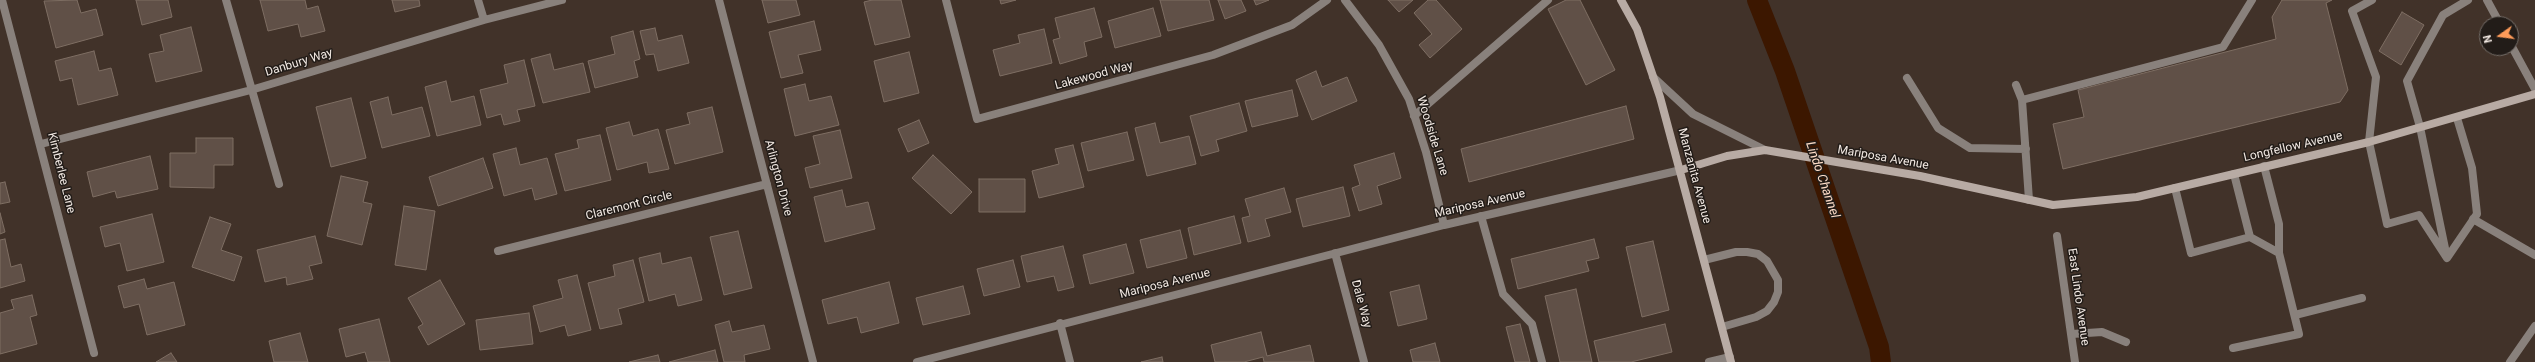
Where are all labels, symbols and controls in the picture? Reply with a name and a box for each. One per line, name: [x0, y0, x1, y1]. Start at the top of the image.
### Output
north arrow: [2479, 16, 2519, 56]
text: N: [2481, 33, 2495, 44]
street label: Danbury Way: [264, 46, 334, 80]
street label: Lakewood Way: [1053, 59, 1135, 93]
street label: Woodside Lane: [1413, 95, 1451, 177]
street label: Manzanita Avenue: [1674, 127, 1714, 225]
street label: Longfellow Avenue: [2242, 129, 2344, 165]
street label: Kimberlee Lane: [44, 131, 78, 215]
street label: Arlington Drive: [761, 138, 795, 218]
water label: Lindo Channel: [1802, 140, 1842, 220]
street label: Mariposa Avenue: [1836, 143, 1930, 173]
street label: Mariposa Avenue: [1433, 187, 1527, 221]
street label: Claremont Circle: [584, 188, 674, 224]
street label: East Lindo Avenue: [2064, 247, 2092, 347]
street label: Mariposa Avenue: [1118, 266, 1212, 302]
street label: Dale Way: [1348, 278, 1374, 330]

